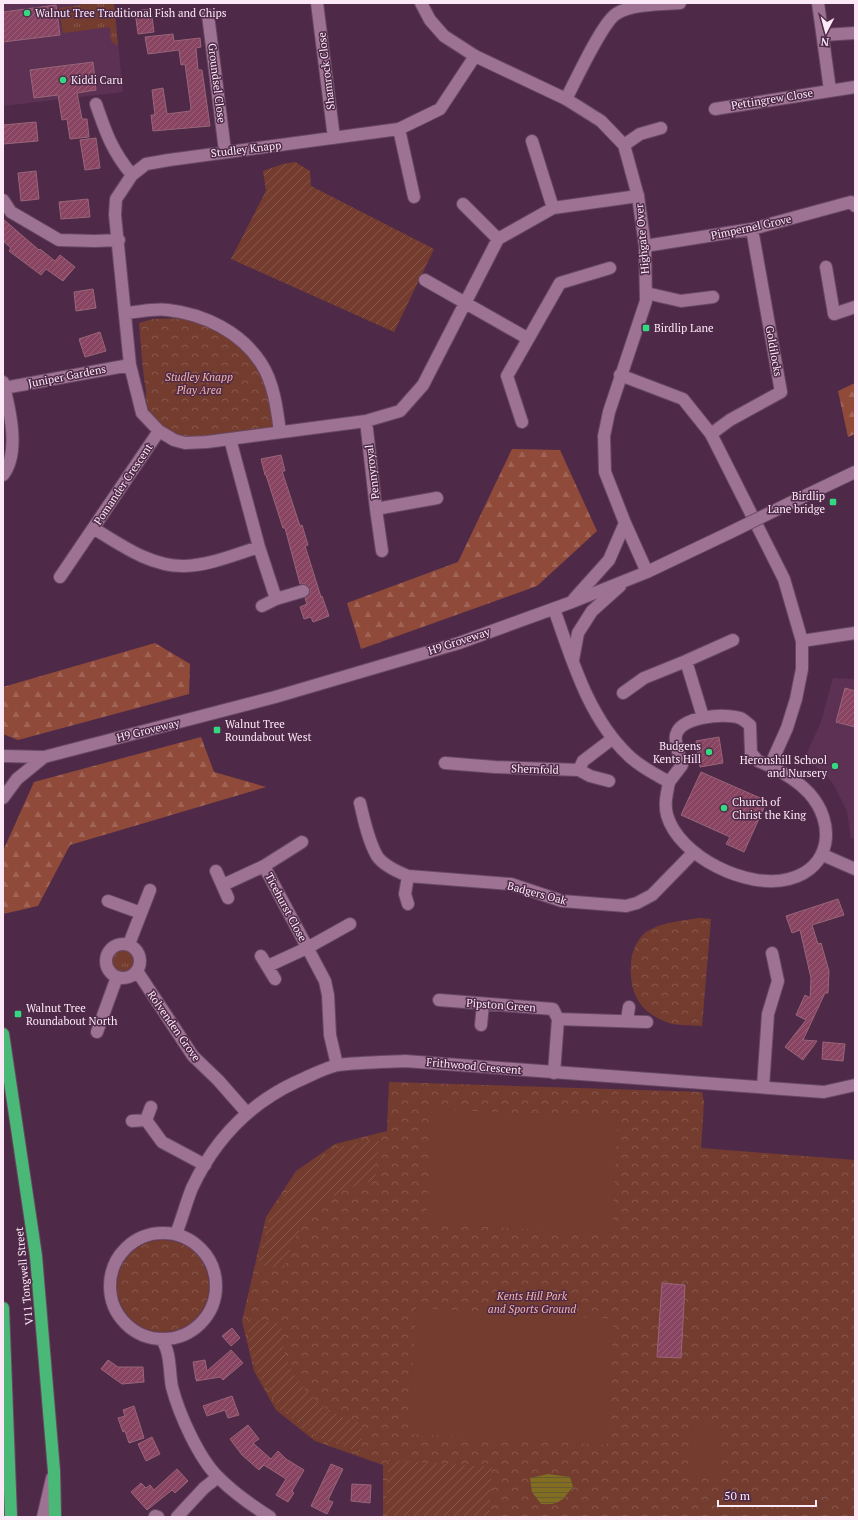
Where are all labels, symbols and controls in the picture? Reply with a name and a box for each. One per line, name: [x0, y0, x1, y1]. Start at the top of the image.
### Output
place label: Walnut Tree Traditional Fish and Chips: [35, 6, 227, 20]
marker: Walnut Tree Traditional Fish and Chips: [22, 8, 32, 18]
north arrow: [806, 12, 846, 52]
street label: Shamrock Close: [314, 31, 338, 111]
text: N: [819, 34, 830, 49]
street label: Groundsel Close: [205, 42, 229, 124]
place label: Kiddi Caru: [71, 73, 123, 87]
marker: Kiddi Caru: [58, 75, 68, 85]
street label: Pettingrew Close: [730, 86, 814, 112]
street label: Studley Knapp: [210, 138, 282, 160]
street label: Highgate Over: [632, 203, 652, 275]
street label: Pimpernel Grove: [709, 212, 793, 242]
place label: Birdlip Lane: [654, 321, 714, 335]
marker: Birdlip Lane: [641, 323, 651, 333]
street label: Goldilocks: [763, 325, 785, 378]
street label: Juniper Gardens: [27, 362, 107, 390]
park label: Studley Knapp Play Area: [165, 370, 233, 397]
street label: Pomander Crescent: [91, 441, 155, 527]
street label: Pennyroyal: [362, 444, 382, 500]
place label: Birdlip Lane bridge: [768, 489, 825, 516]
marker: Birdlip Lane bridge: [828, 497, 838, 507]
street label: H9 Groveway: [426, 624, 492, 658]
street label: H9 Groveway: [115, 715, 181, 745]
place label: Walnut Tree Roundabout West: [225, 717, 311, 744]
marker: Walnut Tree Roundabout West: [212, 725, 222, 735]
place label: Budgens Kents Hill: [653, 739, 701, 766]
marker: Budgens Kents Hill: [704, 747, 714, 757]
place label: Heronshill School and Nursery: [740, 753, 827, 780]
street label: Shernfold: [511, 761, 559, 777]
marker: Heronshill School and Nursery: [830, 761, 840, 771]
place label: Church of Christ the King: [732, 795, 806, 822]
marker: Church of Christ the King: [719, 803, 729, 813]
street label: Ticehurst Close: [262, 870, 310, 944]
street label: Badgers Oak: [506, 878, 568, 908]
street label: Rolvenden Grove: [144, 988, 204, 1064]
street label: Pipston Green: [466, 996, 537, 1014]
place label: Walnut Tree Roundabout North: [26, 1001, 118, 1028]
marker: Walnut Tree Roundabout North: [13, 1009, 23, 1019]
street label: Frithwood Crescent: [426, 1055, 522, 1077]
street label: V11 Tongwell Street: [12, 1226, 36, 1326]
park label: Kents Hill Park and Sports Ground: [488, 1289, 576, 1316]
scale bar: [718, 1482, 816, 1508]
text: 50 m: [724, 1488, 751, 1503]

